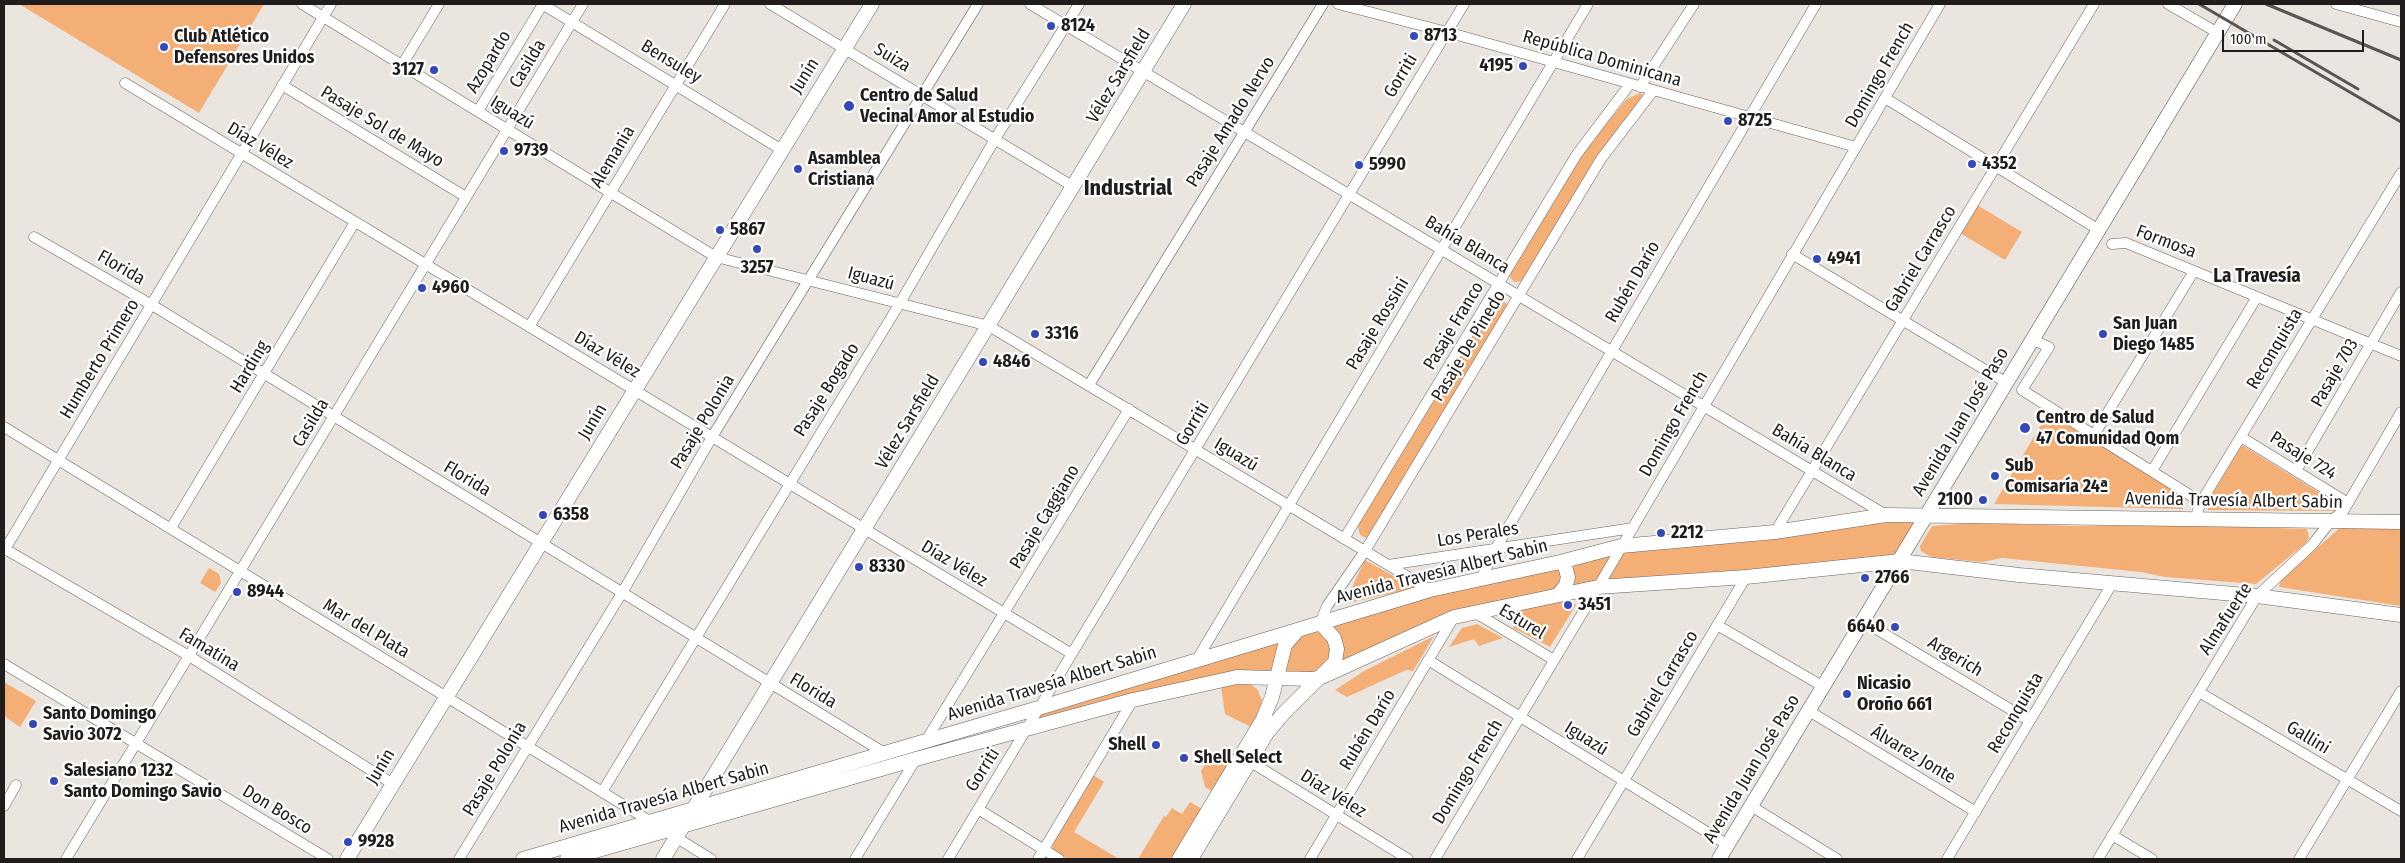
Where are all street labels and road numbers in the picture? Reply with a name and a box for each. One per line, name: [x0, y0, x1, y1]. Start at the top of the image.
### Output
street label: Domingo French: [1841, 18, 1919, 132]
street label: Vélez Sarsfield: [1082, 25, 1156, 127]
street label: República Dominicana: [1520, 26, 1684, 92]
street label: Azopardo: [462, 27, 516, 97]
street label: Casilda: [505, 36, 551, 92]
street label: Bensuley: [637, 36, 705, 88]
street label: Suiza: [870, 39, 914, 77]
street label: Gorriti: [1380, 50, 1422, 102]
street label: Pasaje Amado Nervo: [1182, 53, 1280, 191]
street label: Junín: [786, 54, 824, 98]
street label: Pasaje Sol de Mayo: [316, 82, 448, 172]
street label: Iguazú: [486, 91, 538, 135]
street label: Díaz Vélez: [223, 118, 297, 174]
street label: Alemania: [586, 122, 640, 192]
street label: Gabriel Carrasco: [1881, 202, 1961, 316]
street label: Bahía Blanca: [1421, 211, 1513, 279]
street label: Formosa: [2133, 221, 2199, 263]
street label: Rubén Darío: [1601, 237, 1665, 327]
street label: Florida: [93, 246, 149, 290]
street label: Iguazú: [845, 262, 897, 296]
street label: Pasaje Rossini: [1342, 274, 1414, 374]
street label: Pasaje Franco: [1419, 278, 1489, 374]
street label: Pasaje De Pinedo: [1427, 286, 1511, 406]
street label: Humberto Primero: [56, 295, 144, 423]
street label: Reconquista: [2242, 305, 2308, 393]
street label: Díaz Vélez: [570, 327, 644, 383]
street label: Pasaje 703: [2307, 335, 2363, 411]
street label: Harding: [226, 337, 274, 397]
street label: Pasaje Bogado: [790, 339, 864, 441]
street label: Avenida Juan José Paso: [1908, 344, 2014, 500]
street label: Domingo French: [1635, 367, 1713, 481]
street label: Pasaje Polonia: [666, 371, 740, 473]
street label: Vélez Sarsfield: [871, 371, 945, 473]
street label: Casilda: [288, 395, 334, 451]
street label: Gorriti: [1172, 398, 1214, 450]
street label: Junín: [574, 400, 612, 444]
street label: Bahía Blanca: [1768, 419, 1860, 487]
street label: Pasaje 724: [2266, 427, 2340, 485]
street label: Iguazú: [1210, 433, 1262, 477]
street label: Florida: [440, 457, 494, 501]
street label: Pasaje Caggiano: [1005, 461, 1085, 573]
street label: Avenida Travesía Albert Sabin: [2125, 488, 2343, 514]
street label: Los Perales: [1436, 518, 1520, 552]
street label: Avenida Travesía Albert Sabin: [1334, 535, 1550, 609]
street label: Díaz Vélez: [917, 536, 991, 592]
street label: Almafuerte: [2195, 579, 2257, 659]
street label: Mar del Plata: [319, 595, 413, 663]
street label: Esturel: [1495, 600, 1549, 644]
street label: Famatina: [175, 623, 243, 677]
street label: Gabriel Carrasco: [1623, 627, 1703, 741]
street label: Argerich: [1923, 632, 1987, 682]
street label: Avenida Travesía Albert Sabin: [945, 642, 1159, 726]
street label: Florida: [786, 669, 840, 713]
street label: Reconquista: [1983, 669, 2049, 757]
street label: Rubén Darío: [1335, 686, 1401, 774]
street label: Avenida Juan José Paso: [1699, 691, 1805, 847]
street label: Domingo French: [1428, 716, 1508, 828]
street label: Iguazú: [1560, 717, 1612, 761]
street label: Gallini: [2282, 717, 2334, 759]
street label: Pasaje Polonia: [458, 718, 532, 820]
street label: Álvarez Jonte: [1867, 721, 1959, 789]
street label: Gorriti: [961, 744, 1005, 796]
street label: Junín: [362, 745, 400, 789]
street label: Avenida Travesía Albert Sabin: [556, 758, 772, 838]
street label: Díaz Vélez: [1296, 765, 1370, 823]
street label: Don Bosco: [238, 781, 316, 839]

